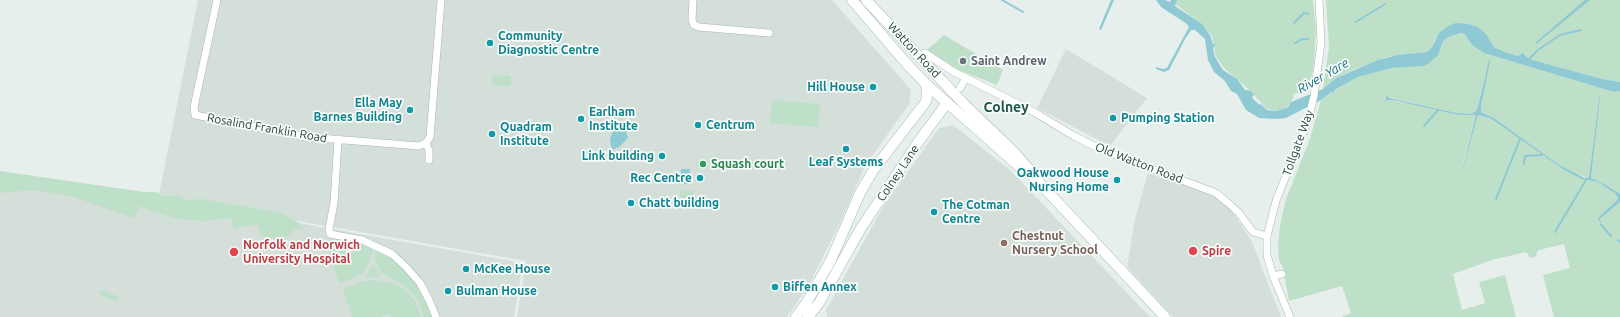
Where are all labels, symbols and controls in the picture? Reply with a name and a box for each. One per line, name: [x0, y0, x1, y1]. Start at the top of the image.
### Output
street label: Watton Road: [885, 19, 943, 81]
place label: Community Diagnostic Centre: [498, 29, 599, 57]
marker: Community Diagnostic Centre: [485, 38, 495, 48]
place label: Saint Andrew: [971, 54, 1047, 68]
water label: River Yare: [1294, 55, 1352, 97]
marker: Saint Andrew: [958, 56, 968, 66]
place label: Hill House: [807, 80, 865, 94]
marker: Hill House: [868, 82, 878, 92]
place label: Ella May Barnes Building: [314, 96, 402, 124]
district label: Colney: [983, 99, 1029, 115]
marker: Ella May Barnes Building: [405, 105, 415, 115]
place label: Earlham Institute: [589, 105, 638, 133]
street label: Tollgate Way: [1279, 108, 1317, 178]
street label: Rosalind Franklin Road: [206, 110, 328, 146]
place label: Pumping Station: [1121, 111, 1214, 125]
marker: Pumping Station: [1108, 113, 1118, 123]
marker: Earlham Institute: [576, 114, 586, 124]
place label: Centrum: [706, 118, 755, 132]
place label: Quadram Institute: [500, 120, 552, 148]
marker: Centrum: [693, 120, 703, 130]
marker: Quadram Institute: [487, 129, 497, 139]
street label: Old Watton Road: [1093, 140, 1185, 186]
street label: Colney Lane: [874, 142, 922, 204]
marker: Leaf Systems: [841, 144, 851, 154]
place label: Link building: [582, 149, 654, 163]
marker: Link building: [657, 151, 667, 161]
place label: Leaf Systems: [809, 155, 883, 169]
place label: Squash court: [711, 157, 784, 171]
marker: Squash court: [698, 159, 708, 169]
place label: Oakwood House Nursing Home: [1017, 166, 1109, 194]
place label: Rec Centre: [630, 171, 692, 185]
marker: Rec Centre: [695, 173, 705, 183]
marker: Oakwood House Nursing Home: [1112, 175, 1122, 185]
place label: Chatt building: [639, 196, 719, 210]
marker: Chatt building: [626, 198, 636, 208]
place label: The Cotman Centre: [942, 198, 1010, 226]
marker: The Cotman Centre: [929, 207, 939, 217]
place label: Chestnut Nursery School: [1012, 229, 1098, 257]
place label: Norfolk and Norwich University Hospital: [243, 238, 360, 266]
marker: Chestnut Nursery School: [999, 238, 1009, 248]
place label: Spire: [1202, 244, 1231, 258]
marker: Spire: [1187, 245, 1199, 257]
marker: Norfolk and Norwich University Hospital: [228, 246, 240, 258]
place label: McKee House: [474, 262, 550, 276]
marker: McKee House: [461, 264, 471, 274]
place label: Biffen Annex: [783, 280, 857, 294]
marker: Biffen Annex: [770, 282, 780, 292]
place label: Bulman House: [456, 284, 537, 298]
marker: Bulman House: [443, 286, 453, 296]

